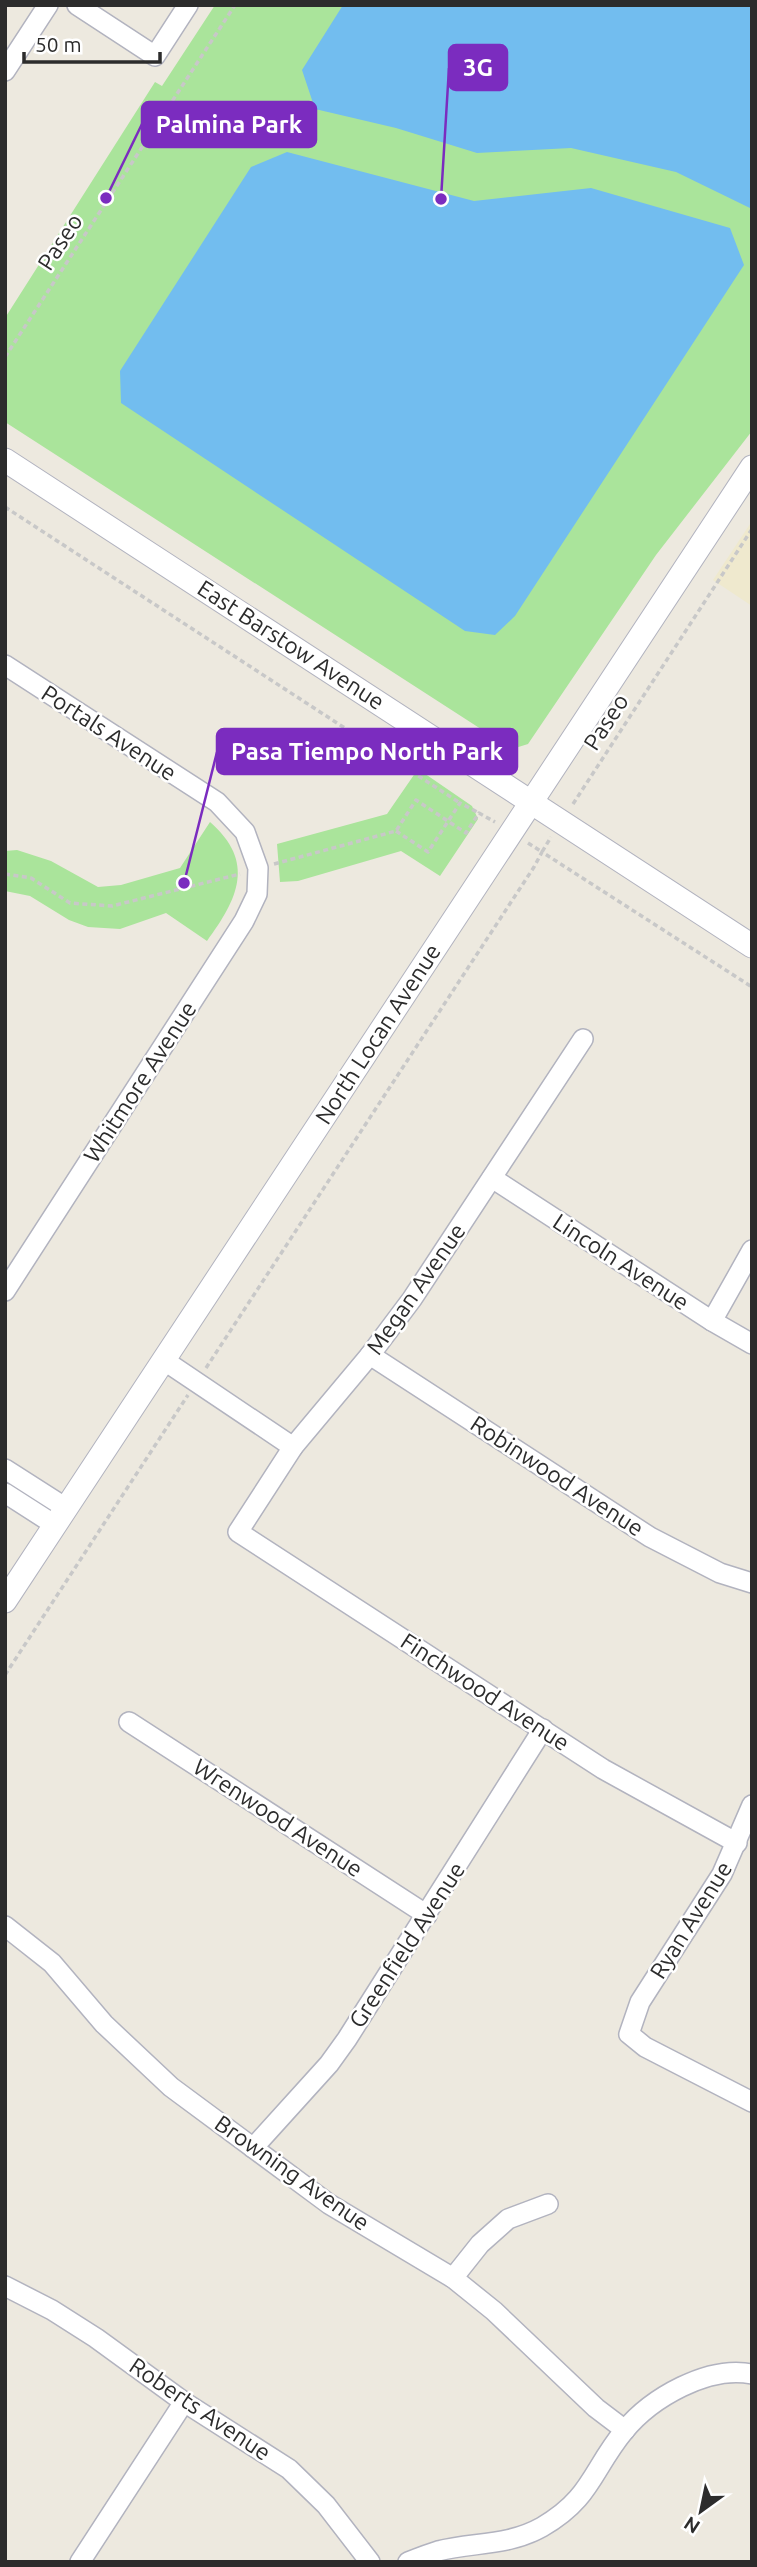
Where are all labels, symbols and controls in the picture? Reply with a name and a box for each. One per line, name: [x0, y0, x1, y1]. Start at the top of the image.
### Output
scale bar: [24, 21, 161, 65]
text: 50 m: [35, 32, 82, 56]
callout: 3G: [449, 45, 507, 90]
text: 3G: [463, 54, 493, 81]
callout: Palmina Park: [142, 102, 316, 147]
text: Palmina Park: [156, 111, 303, 138]
street label: Paseo: [32, 209, 87, 274]
street label: East Barstow Avenue: [193, 575, 389, 714]
street label: Portals Avenue: [37, 680, 181, 785]
street label: Paseo: [578, 689, 633, 754]
callout: Pasa Tiempo North Park: [217, 729, 517, 774]
text: Pasa Tiempo North Park: [231, 738, 504, 765]
street label: North Locan Avenue: [310, 939, 445, 1128]
street label: Whitmore Avenue: [78, 997, 201, 1167]
street label: Lincoln Avenue: [549, 1208, 694, 1315]
street label: Megan Avenue: [361, 1219, 470, 1359]
street label: Robinwood Avenue: [466, 1410, 648, 1541]
street label: Finchwood Avenue: [396, 1628, 574, 1755]
street label: Wrenwood Avenue: [189, 1754, 367, 1882]
street label: Ryan Avenue: [645, 1857, 736, 1983]
street label: Greenfield Avenue: [344, 1858, 469, 2032]
street label: Browning Avenue: [210, 2110, 374, 2235]
street label: Roberts Avenue: [125, 2352, 275, 2465]
north arrow: [666, 2476, 736, 2546]
text: N: [680, 2512, 704, 2538]

